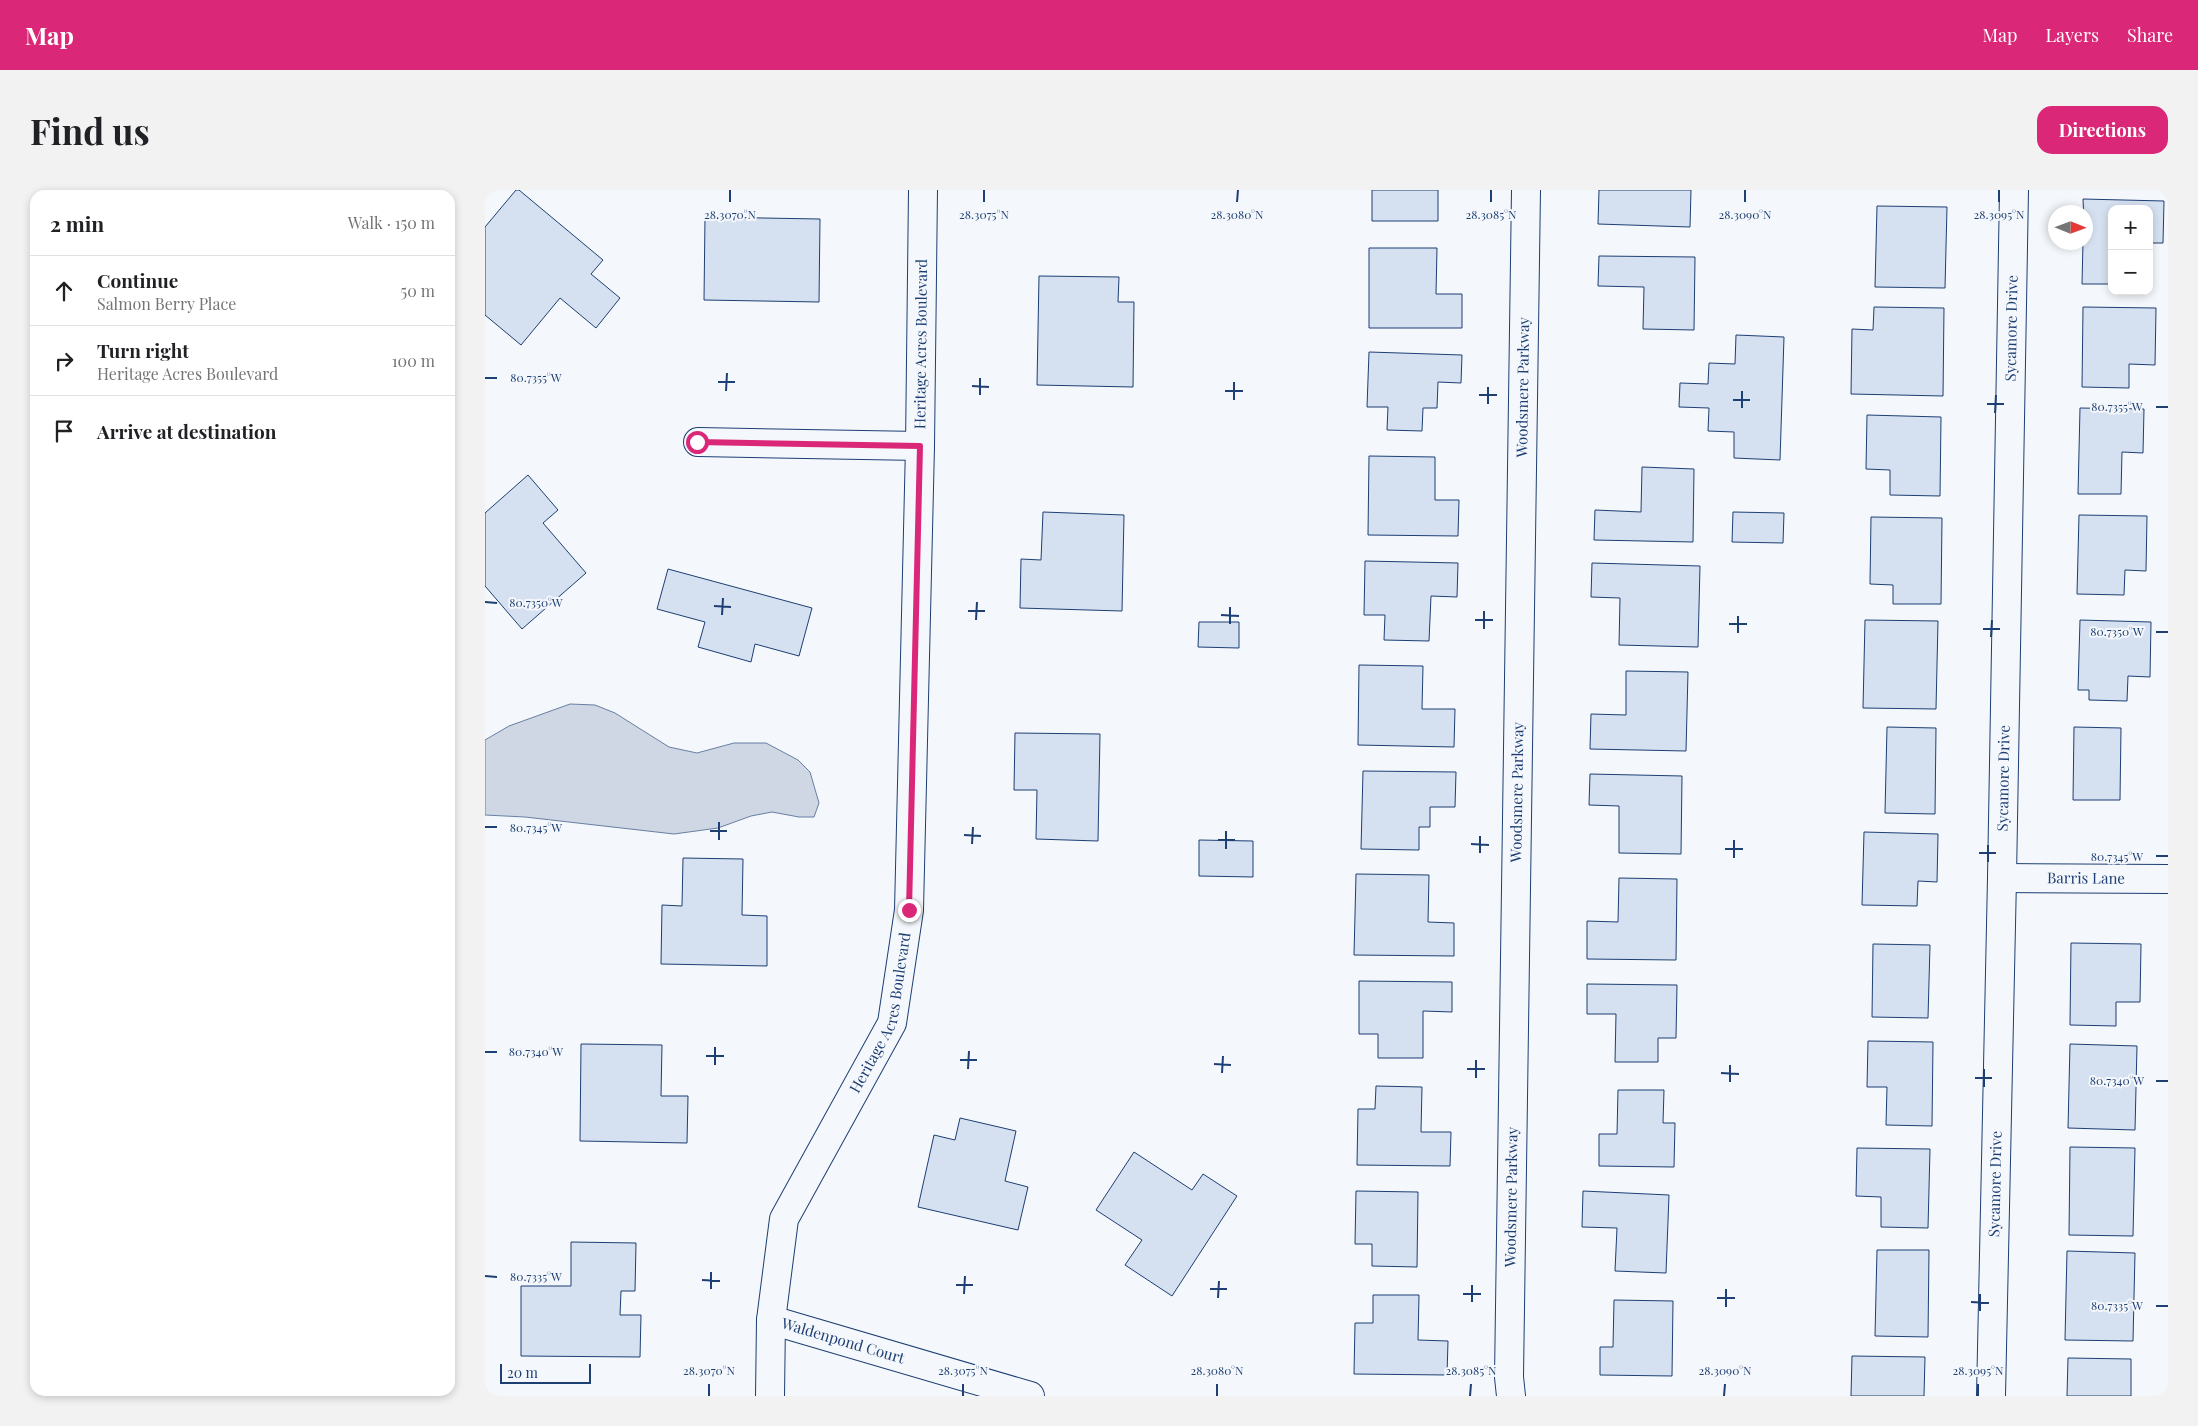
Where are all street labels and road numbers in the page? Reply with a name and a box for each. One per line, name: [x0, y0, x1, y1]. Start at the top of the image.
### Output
street label: Heritage Acres Boulevard: [909, 259, 931, 429]
street label: Sycamore Drive: [2000, 275, 2022, 382]
street label: Woodsmere Parkway: [1511, 316, 1533, 458]
street label: Woodsmere Parkway: [1505, 721, 1527, 863]
street label: Sycamore Drive: [1992, 725, 2014, 831]
street label: Barris Lane: [2047, 867, 2125, 888]
street label: Heritage Acres Boulevard: [844, 931, 915, 1096]
street label: Woodsmere Parkway: [1500, 1126, 1522, 1268]
street label: Sycamore Drive: [1983, 1131, 2006, 1237]
street label: Waldenpond Court: [778, 1312, 908, 1368]

